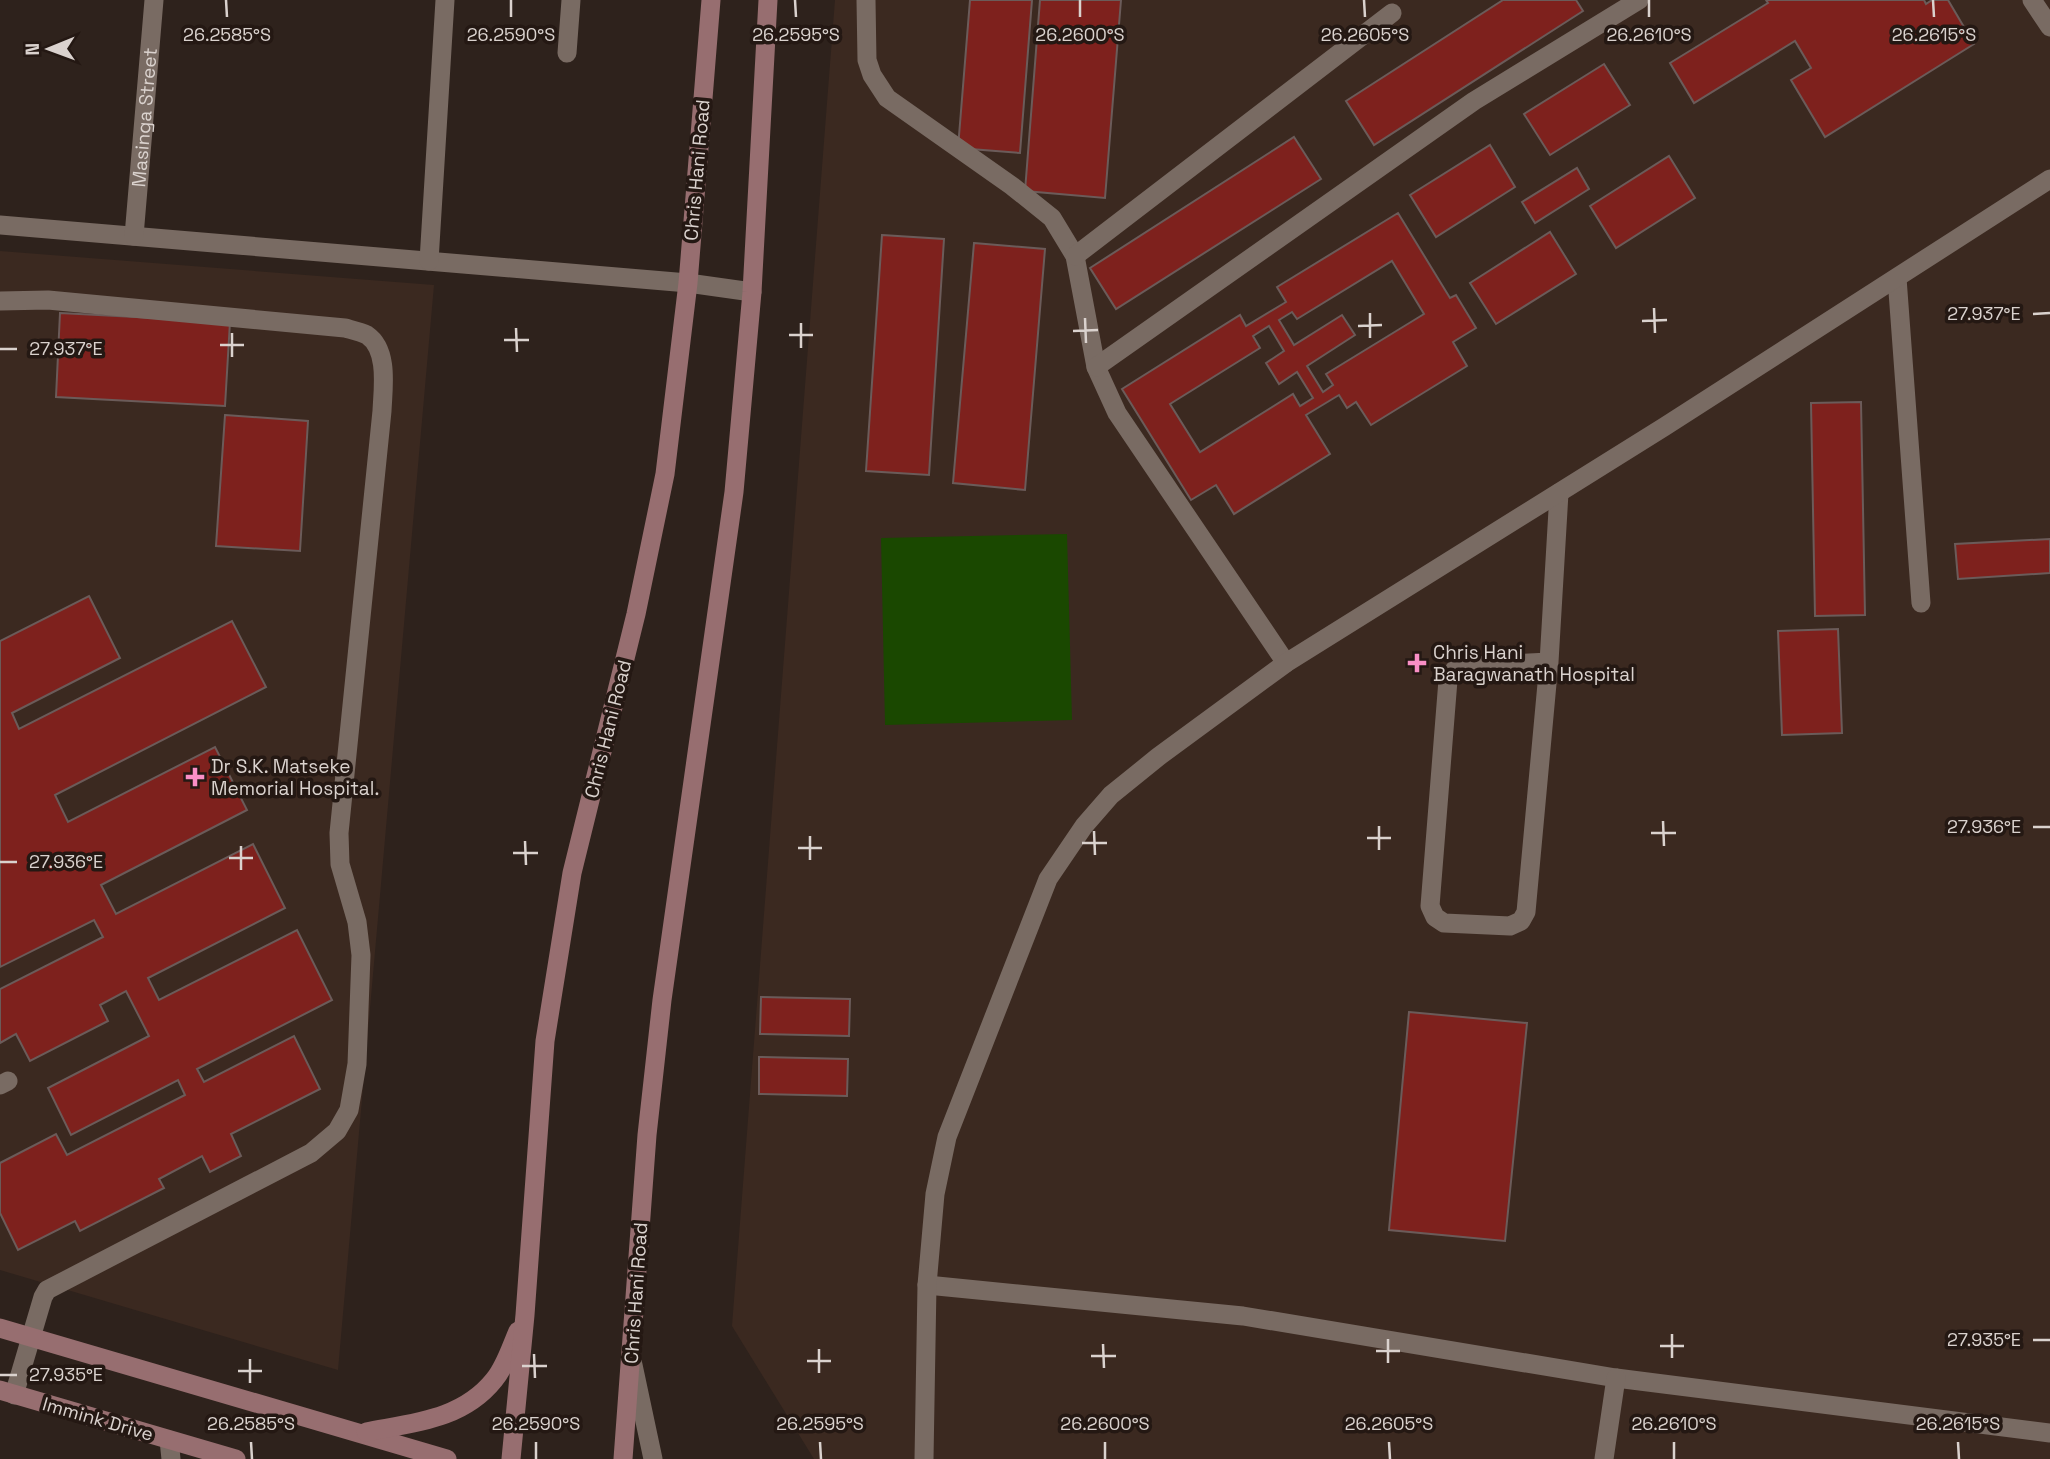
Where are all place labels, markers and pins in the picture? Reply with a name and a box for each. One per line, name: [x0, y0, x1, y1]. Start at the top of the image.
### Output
place label: Chris Hani Baragwanath Hospital: [1433, 640, 1635, 687]
marker: Chris Hani Baragwanath Hospital: [1407, 653, 1427, 673]
place label: Dr S.K. Matseke Memorial Hospital.: [211, 754, 379, 801]
marker: Dr S.K. Matseke Memorial Hospital.: [185, 767, 205, 787]

